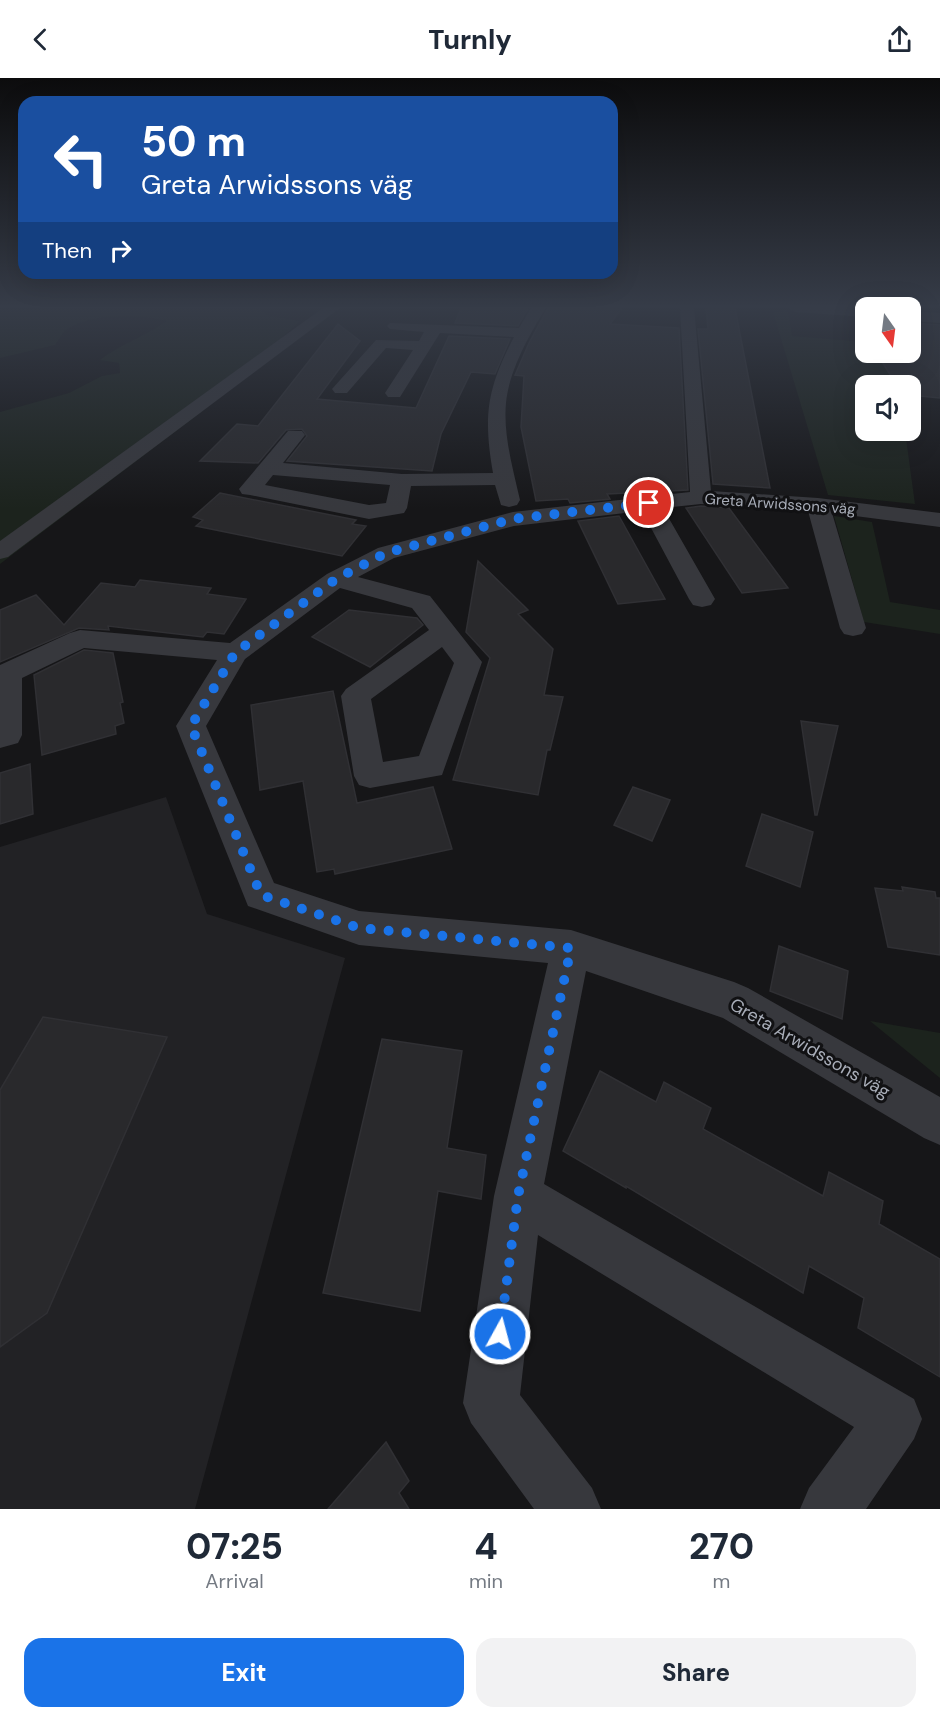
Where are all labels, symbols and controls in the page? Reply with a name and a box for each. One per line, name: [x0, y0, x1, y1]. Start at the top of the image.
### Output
text: Turnly: [428, 22, 512, 57]
icon: back: [24, 23, 57, 56]
icon: share: [883, 23, 916, 56]
text: 50 m: [141, 114, 246, 169]
icon: left: [42, 120, 120, 198]
text: Greta Arwidssons väg: [141, 167, 413, 202]
icon: right: [104, 234, 137, 267]
text: Then: [42, 236, 92, 265]
north arrow: [855, 297, 921, 363]
map controls: [855, 297, 921, 441]
button: sound: [855, 375, 921, 441]
pin: [623, 477, 674, 528]
icon: arrive: [632, 486, 665, 519]
street label: Greta Arwidssons väg: [704, 489, 856, 519]
street label: Greta Arwidssons väg: [726, 992, 894, 1104]
position arrow: [468, 1302, 532, 1366]
text: 07:25: [186, 1523, 283, 1570]
text: 4: [474, 1523, 498, 1570]
text: 270: [689, 1523, 754, 1570]
text: Arrival: [205, 1568, 264, 1594]
text: min: [469, 1568, 503, 1594]
text: m: [713, 1568, 730, 1594]
button: Exit: [24, 1638, 464, 1707]
button: Share: [476, 1638, 916, 1707]

